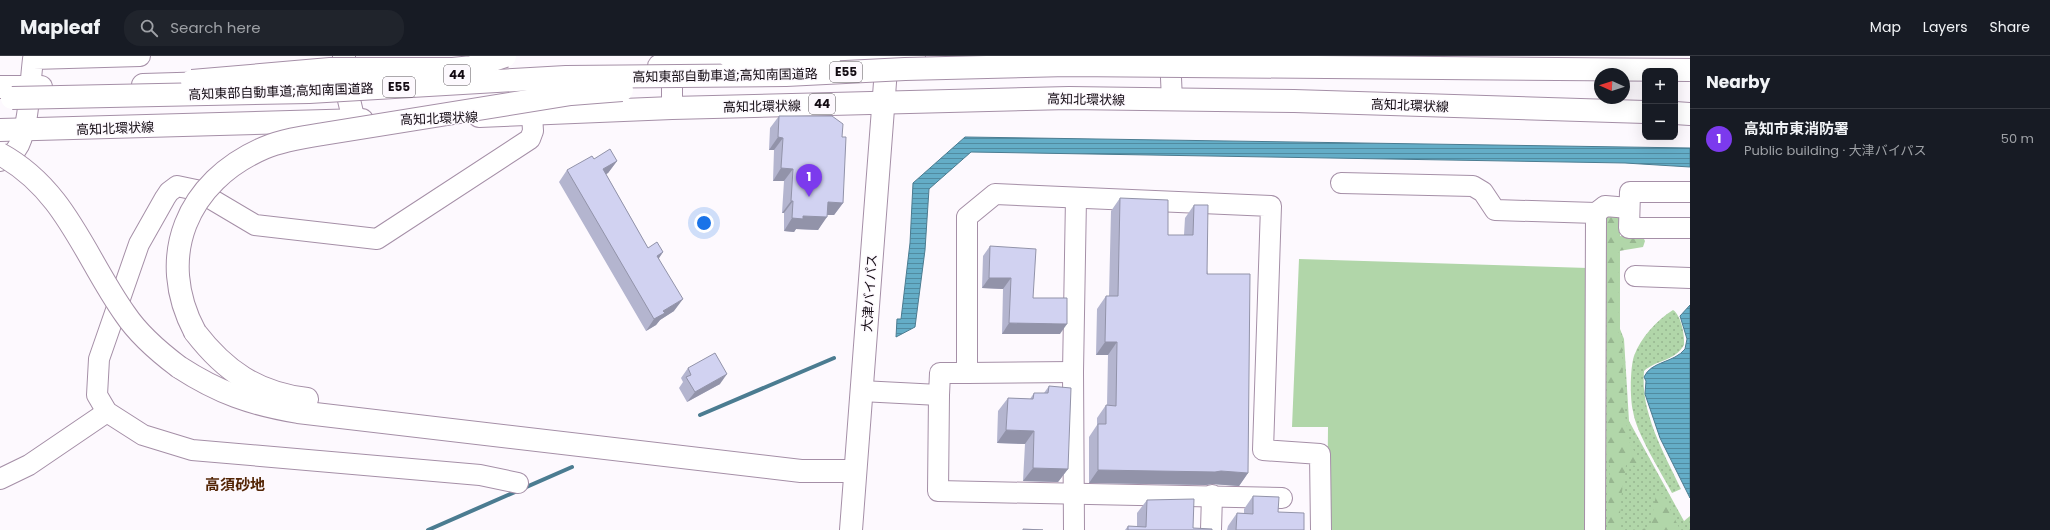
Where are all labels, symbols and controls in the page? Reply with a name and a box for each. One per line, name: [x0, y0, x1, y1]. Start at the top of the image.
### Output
search box: [124, 10, 404, 46]
text: Mapleaf: [20, 14, 100, 41]
icon: search: [138, 17, 160, 39]
text: Search here: [170, 17, 261, 38]
text: Map: [1870, 17, 1901, 37]
text: Layers: [1923, 17, 1967, 37]
text: Share: [1989, 17, 2030, 37]
road number: E55: [830, 62, 862, 82]
street label: 高知東部自動車道;高知南国道路: [632, 64, 818, 87]
road number: 44: [444, 65, 470, 85]
north arrow: [1594, 68, 1630, 104]
map controls: [1642, 68, 1678, 140]
button: +: [1642, 68, 1678, 104]
text: Nearby: [1706, 70, 1770, 94]
road number: E55: [383, 77, 415, 97]
street label: 高知東部自動車道;高知南国道路: [188, 79, 374, 104]
street label: 高知北環状線: [1047, 89, 1125, 110]
road number: 44: [809, 94, 835, 114]
street label: 高知北環状線: [1371, 95, 1449, 116]
street label: 高知北環状線: [723, 96, 801, 117]
button: −: [1642, 104, 1678, 140]
street label: 高知北環状線: [400, 108, 478, 129]
street label: 高知北環状線: [76, 118, 154, 139]
text: 高知市東消防署: [1744, 118, 1849, 139]
text: 1: [1717, 129, 1721, 148]
text: 50 m: [2001, 129, 2034, 148]
text: Public building · 大津バイパス: [1744, 141, 1926, 160]
pin: 1: [796, 164, 822, 197]
your location: [694, 213, 714, 233]
street label: 大津バイパス: [857, 254, 882, 332]
district label: 高須砂地: [205, 474, 265, 495]

